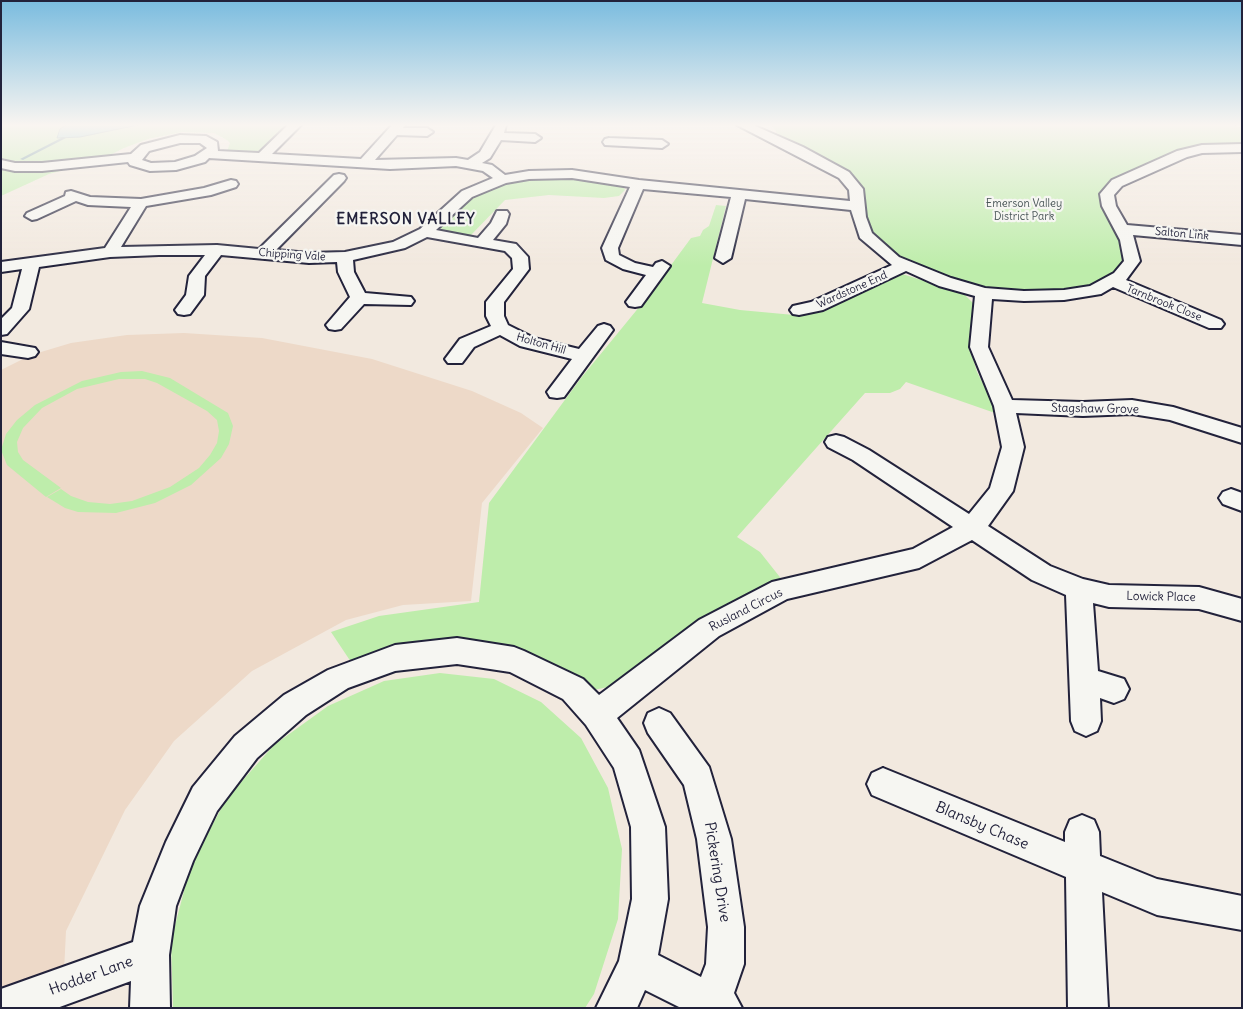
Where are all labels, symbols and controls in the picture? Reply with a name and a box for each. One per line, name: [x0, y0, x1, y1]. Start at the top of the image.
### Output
park label: Emerson Valley District Park: [986, 197, 1062, 223]
district label: EMERSON VALLEY: [335, 211, 477, 229]
street label: Salton Link: [1154, 225, 1210, 243]
street label: Chipping Vale: [258, 246, 326, 264]
street label: Wardstone End: [815, 269, 889, 311]
street label: Tarnbrook Close: [1124, 282, 1204, 324]
street label: Holton Hill: [515, 331, 567, 357]
street label: Stagshaw Grove: [1051, 401, 1139, 417]
street label: Rusland Circus: [707, 585, 785, 635]
street label: Lowick Place: [1126, 589, 1196, 605]
street label: Blansby Chase: [933, 798, 1031, 854]
street label: Pickering Drive: [700, 821, 734, 923]
street label: Hodder Lane: [47, 953, 135, 999]

